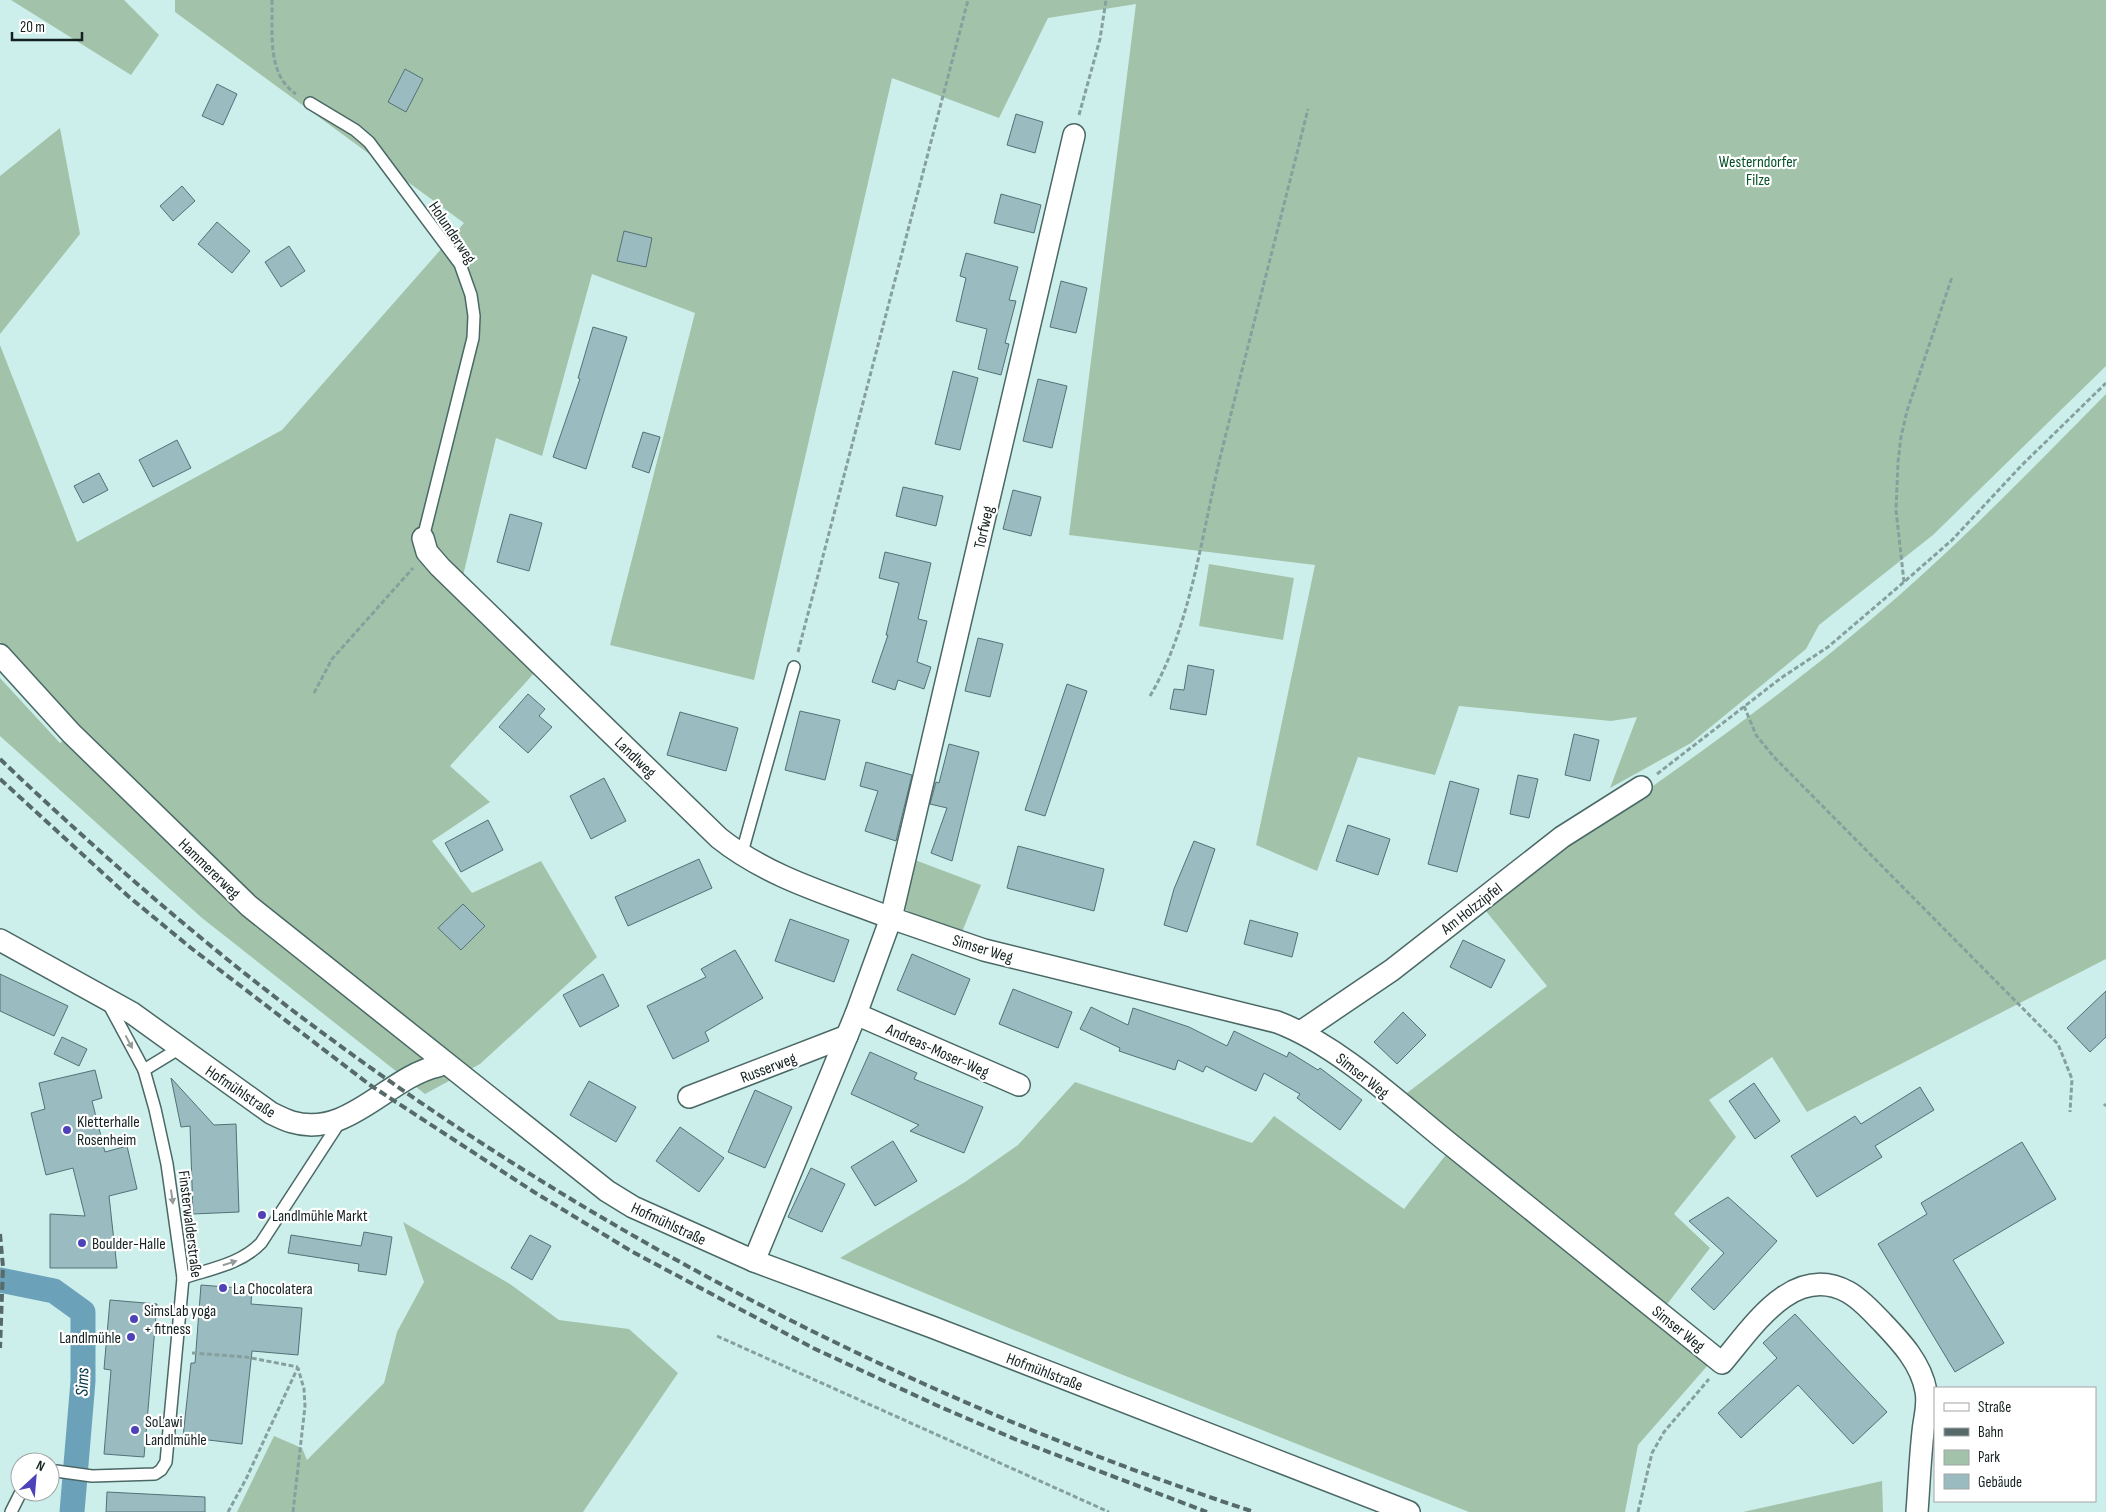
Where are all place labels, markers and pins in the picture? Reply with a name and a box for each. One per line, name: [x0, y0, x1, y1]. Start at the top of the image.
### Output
place label: Kletterhalle Rosenheim: [77, 1113, 140, 1150]
marker: Kletterhalle Rosenheim: [61, 1124, 73, 1136]
place label: Landlmühle Markt: [272, 1207, 368, 1226]
marker: Landlmühle Markt: [256, 1209, 268, 1221]
place label: Boulder-Halle: [92, 1235, 166, 1254]
marker: Boulder-Halle: [76, 1237, 88, 1249]
place label: La Chocolatera: [233, 1280, 313, 1299]
marker: La Chocolatera: [217, 1282, 229, 1294]
place label: SimsLab yoga + fitness: [144, 1302, 216, 1339]
marker: SimsLab yoga + fitness: [128, 1313, 140, 1325]
place label: Landlmühle: [59, 1329, 121, 1348]
marker: Landlmühle: [125, 1331, 137, 1343]
place label: SoLawi Landlmühle: [145, 1413, 207, 1450]
marker: SoLawi Landlmühle: [129, 1424, 141, 1436]

